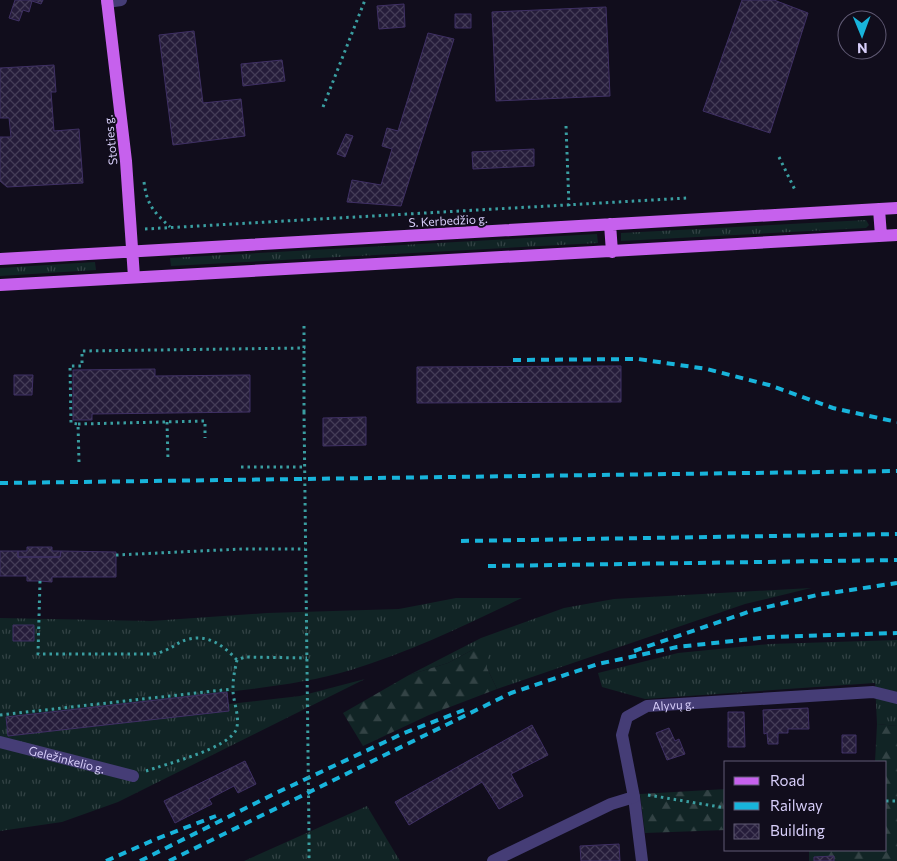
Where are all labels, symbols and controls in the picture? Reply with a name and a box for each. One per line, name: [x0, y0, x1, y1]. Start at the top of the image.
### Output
north arrow: [837, 10, 887, 60]
text: N: [857, 40, 868, 57]
street label: Stoties g.: [100, 114, 120, 166]
street label: S. Kerbedžio g.: [408, 211, 488, 229]
street label: Alyvų g.: [652, 696, 695, 713]
street label: Geležinkelio g.: [27, 743, 107, 776]
legend: [724, 761, 887, 851]
text: Road: [770, 771, 805, 789]
text: Railway: [770, 796, 823, 814]
text: Building: [770, 821, 825, 839]

